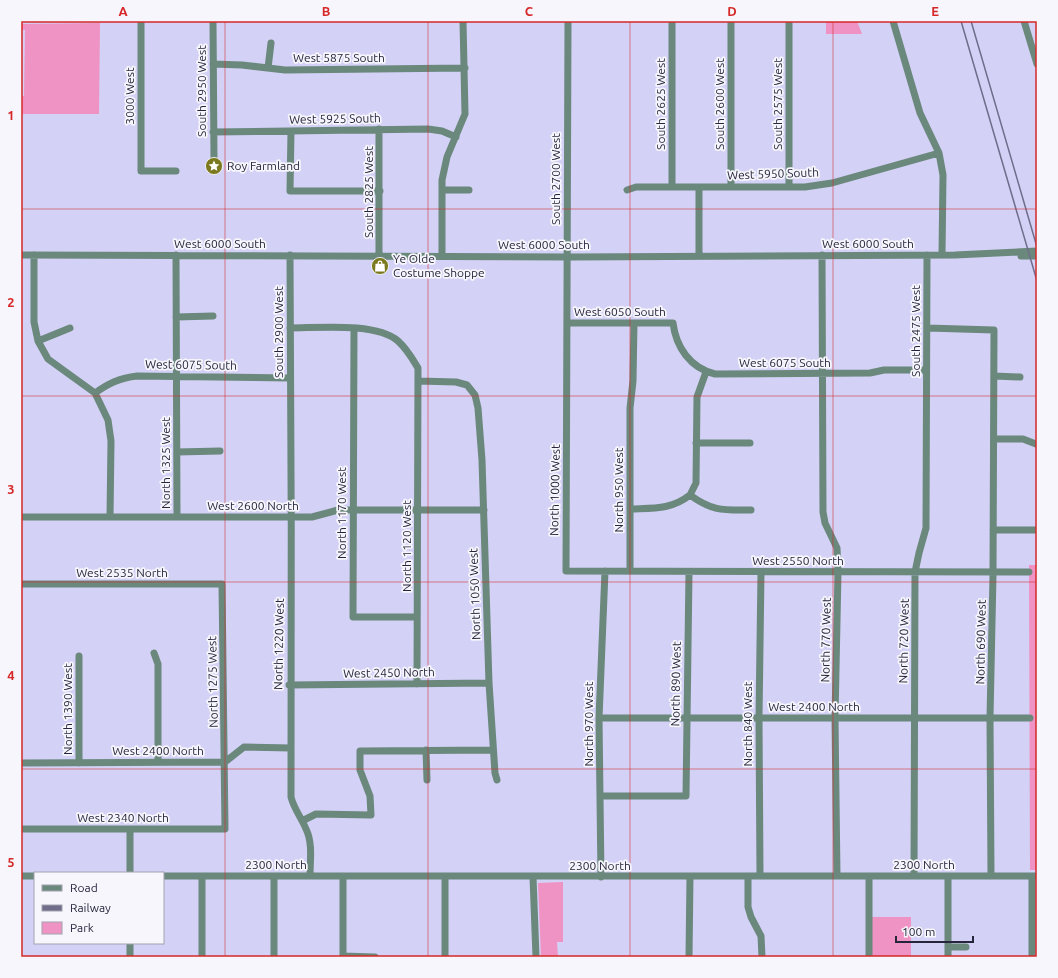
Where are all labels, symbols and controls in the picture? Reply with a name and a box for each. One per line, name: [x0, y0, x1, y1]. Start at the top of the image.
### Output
text: A: [118, 4, 128, 18]
text: B: [322, 4, 331, 18]
text: C: [525, 4, 534, 18]
text: D: [727, 4, 737, 18]
text: E: [931, 4, 939, 18]
street label: South 2950 West: [195, 45, 208, 137]
street label: West 5875 South: [293, 51, 385, 64]
street label: South 2625 West: [654, 58, 667, 150]
street label: South 2600 West: [713, 58, 726, 150]
street label: South 2575 West: [771, 58, 784, 150]
street label: 3000 West: [123, 67, 136, 125]
text: 1: [7, 108, 15, 122]
street label: West 5925 South: [289, 111, 381, 126]
street label: South 2700 West: [549, 133, 562, 225]
street label: South 2825 West: [362, 146, 375, 238]
place icon: Roy Farmland: [204, 156, 224, 176]
place label: Roy Farmland: [227, 159, 300, 172]
street label: West 5950 South: [727, 165, 819, 182]
street label: West 6000 South: [174, 237, 266, 250]
street label: West 6000 South: [822, 237, 914, 250]
street label: West 6000 South: [498, 238, 590, 251]
place label: Ye Olde Costume Shoppe: [393, 252, 485, 279]
shop icon: Ye Olde Costume Shoppe: [370, 256, 390, 276]
street label: South 2475 West: [909, 285, 922, 377]
street label: South 2900 West: [272, 286, 285, 378]
text: 2: [7, 295, 15, 309]
street label: West 6050 South: [574, 305, 666, 318]
street label: West 6075 South: [739, 356, 831, 369]
street label: West 6075 South: [145, 357, 237, 372]
street label: North 1325 West: [159, 417, 172, 509]
street label: North 1000 West: [547, 444, 562, 536]
street label: North 950 West: [612, 447, 625, 532]
street label: North 1170 West: [335, 467, 348, 559]
text: 3: [7, 482, 15, 496]
street label: West 2600 North: [207, 499, 299, 512]
street label: North 1120 West: [400, 500, 413, 592]
street label: North 1050 West: [466, 548, 483, 640]
street label: West 2550 North: [752, 554, 844, 567]
street label: West 2535 North: [76, 566, 168, 579]
street label: North 770 West: [818, 597, 833, 683]
street label: North 1220 West: [271, 598, 286, 690]
street label: North 720 West: [896, 598, 911, 684]
street label: North 690 West: [973, 599, 988, 685]
street label: North 1275 West: [205, 636, 220, 728]
street label: North 890 West: [668, 641, 683, 727]
street label: North 1390 West: [61, 663, 74, 755]
street label: West 2450 North: [343, 665, 435, 680]
text: 4: [7, 668, 15, 682]
street label: North 970 West: [582, 681, 595, 766]
street label: North 840 West: [741, 681, 754, 766]
street label: West 2400 North: [768, 700, 860, 713]
street label: West 2400 North: [112, 744, 204, 757]
street label: West 2340 North: [77, 811, 169, 824]
text: 5: [7, 855, 15, 869]
street label: 2300 North: [245, 858, 307, 871]
street label: 2300 North: [893, 858, 955, 871]
street label: 2300 North: [569, 859, 631, 872]
legend: [34, 872, 164, 944]
text: Road: [70, 881, 98, 894]
text: Railway: [70, 901, 111, 914]
scale bar: [896, 918, 973, 944]
text: Park: [70, 921, 94, 934]
text: 100 m: [902, 925, 935, 938]

